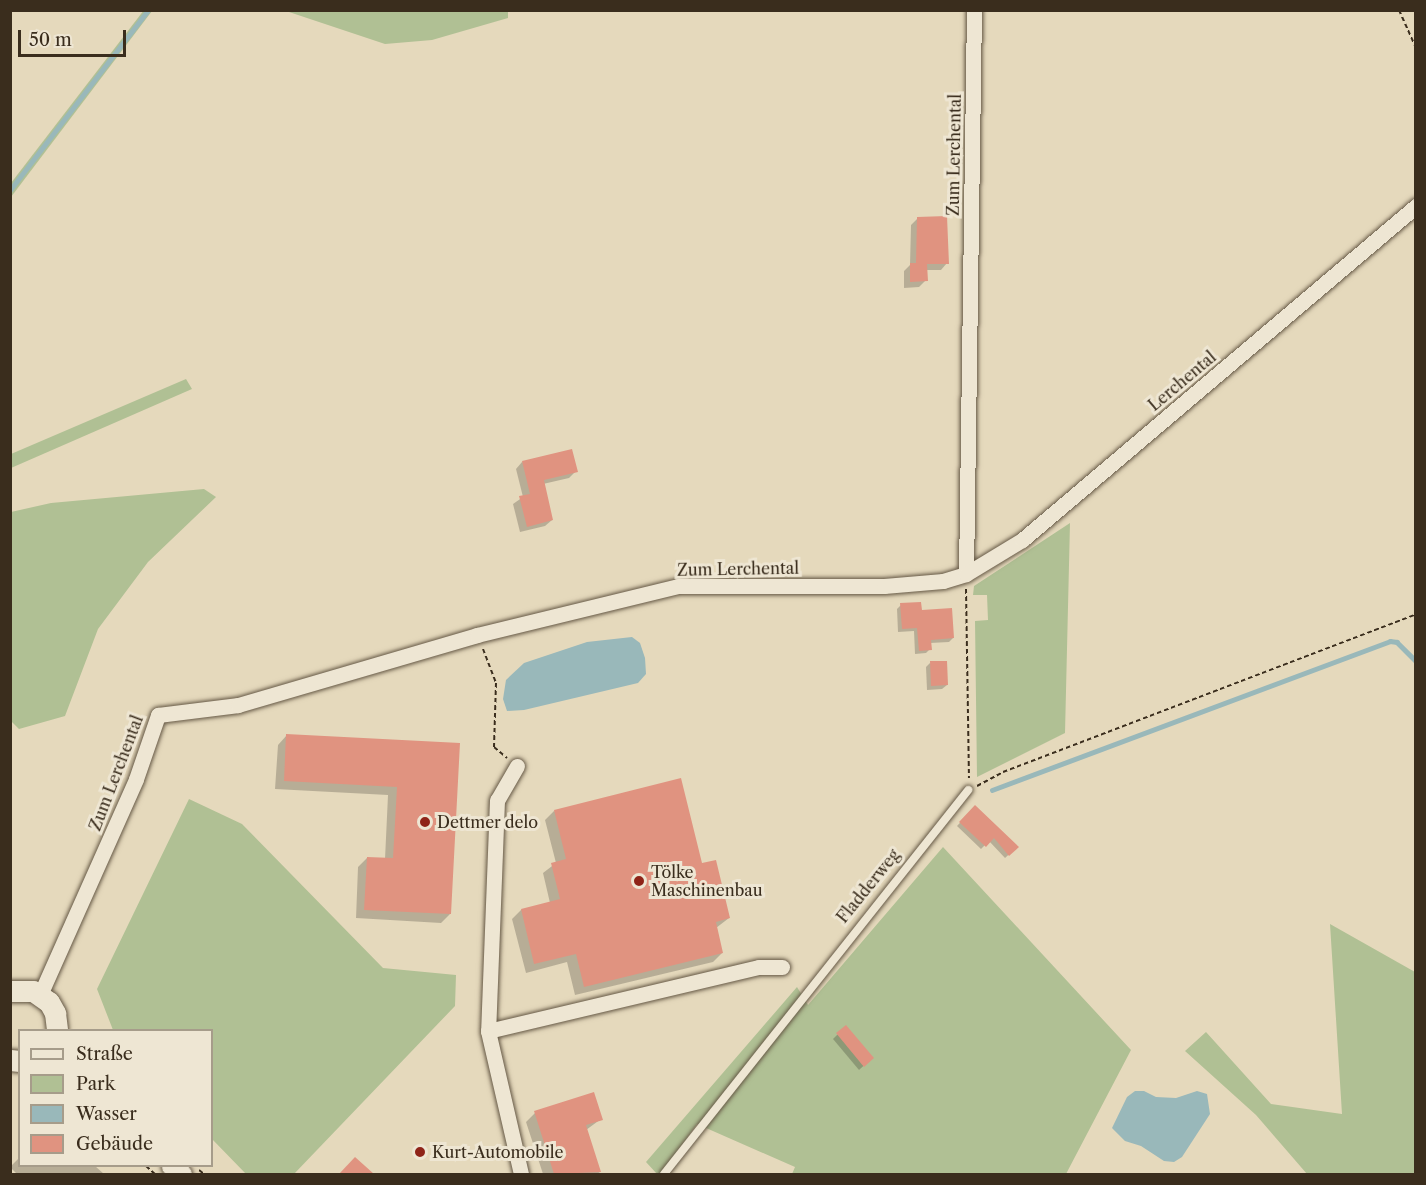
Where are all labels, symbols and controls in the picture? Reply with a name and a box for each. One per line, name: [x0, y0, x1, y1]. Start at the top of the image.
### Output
scale bar: [21, 18, 129, 56]
text: 50 m: [29, 29, 72, 51]
street label: Zum Lerchental: [943, 94, 965, 216]
street label: Lerchental: [1144, 347, 1220, 415]
street label: Zum Lerchental: [677, 558, 799, 580]
street label: Zum Lerchental: [85, 713, 147, 833]
place label: Dettmer delo: [437, 812, 538, 832]
marker: Dettmer delo: [418, 815, 432, 829]
street label: Fladderweg: [833, 845, 903, 927]
place label: Tölke Maschinenbau: [651, 862, 763, 900]
marker: Tölke Maschinenbau: [632, 874, 646, 888]
legend: [18, 1029, 213, 1167]
text: Straße: [76, 1043, 133, 1065]
text: Park: [76, 1073, 115, 1095]
text: Wasser: [76, 1103, 137, 1125]
text: Gebäude: [76, 1133, 153, 1155]
place label: Kurt-Automobile: [432, 1142, 564, 1162]
marker: Kurt-Automobile: [413, 1145, 427, 1159]

